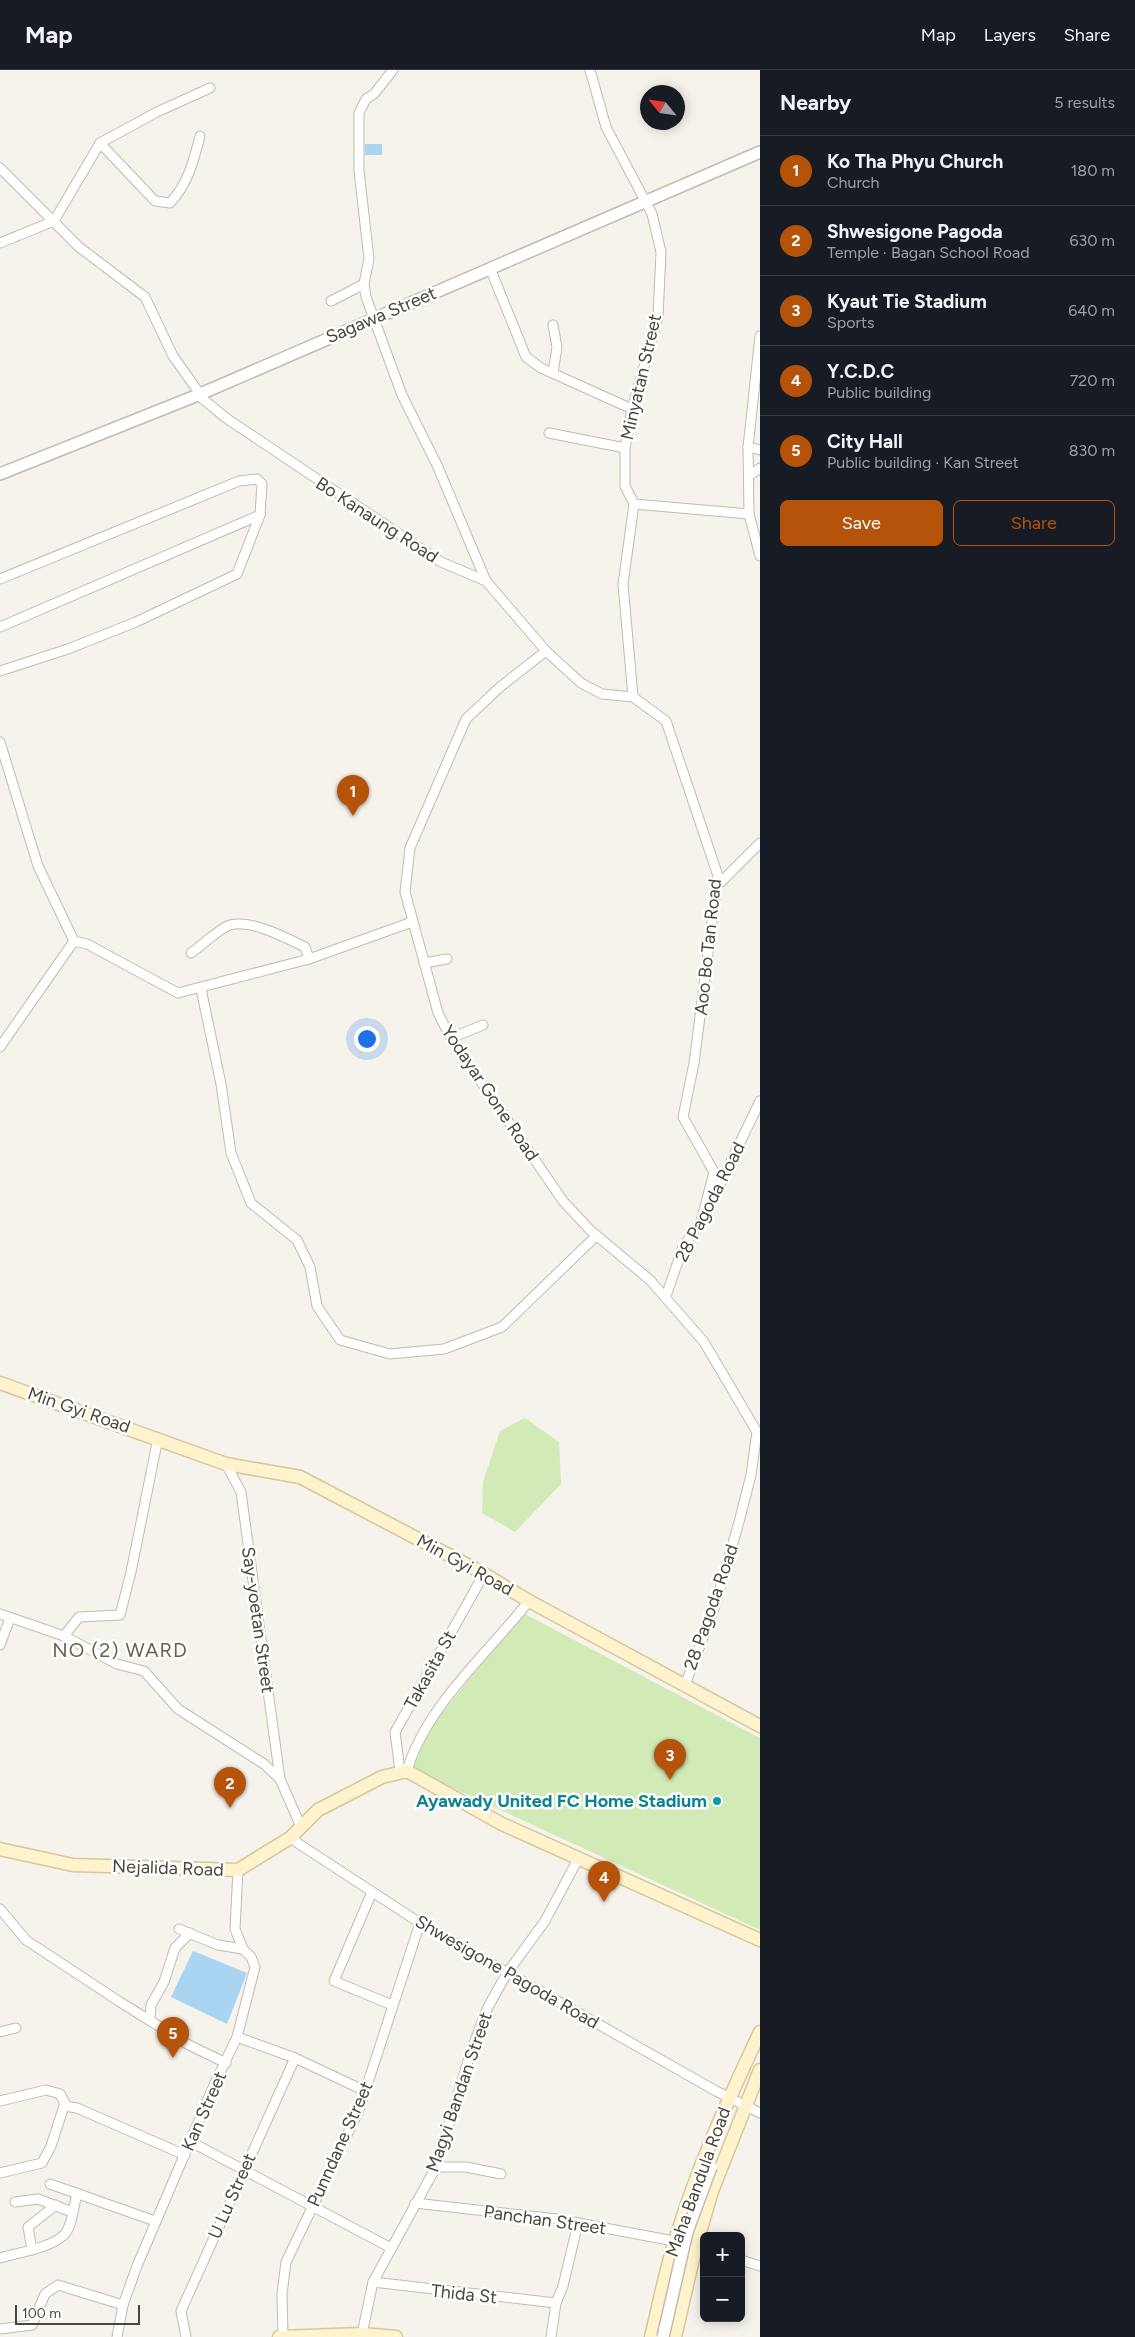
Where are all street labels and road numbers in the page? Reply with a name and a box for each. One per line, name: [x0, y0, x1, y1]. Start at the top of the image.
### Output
street label: Sagawa Street: [322, 282, 440, 348]
street label: Minyatan Street: [616, 312, 666, 442]
street label: Bo Kanaung Road: [312, 472, 442, 568]
street label: Aoo Bo Tan Road: [690, 878, 726, 1016]
street label: Yodayar Gone Road: [437, 1021, 543, 1165]
street label: 28 Pagoda Road: [670, 1138, 750, 1266]
street label: Min Gyi Road: [25, 1382, 133, 1438]
street label: Min Gyi Road: [413, 1529, 517, 1601]
street label: 28 Pagoda Road: [679, 1541, 743, 1673]
street label: Say-yoetan Street: [237, 1545, 279, 1695]
street label: Takasita St: [399, 1627, 461, 1713]
street label: Nejalida Road: [112, 1855, 224, 1881]
street label: Shwesigone Pagoda Road: [411, 1910, 603, 2034]
street label: Magyi Bandan Street: [421, 2009, 497, 2175]
street label: Kan Street: [177, 2068, 231, 2154]
street label: Punndane Street: [303, 2078, 378, 2210]
street label: Maha Bandula Road: [661, 2104, 735, 2260]
street label: U Lu Street: [203, 2150, 261, 2242]
street label: Panchan Street: [482, 2201, 608, 2240]
street label: Thida St: [430, 2280, 498, 2308]

